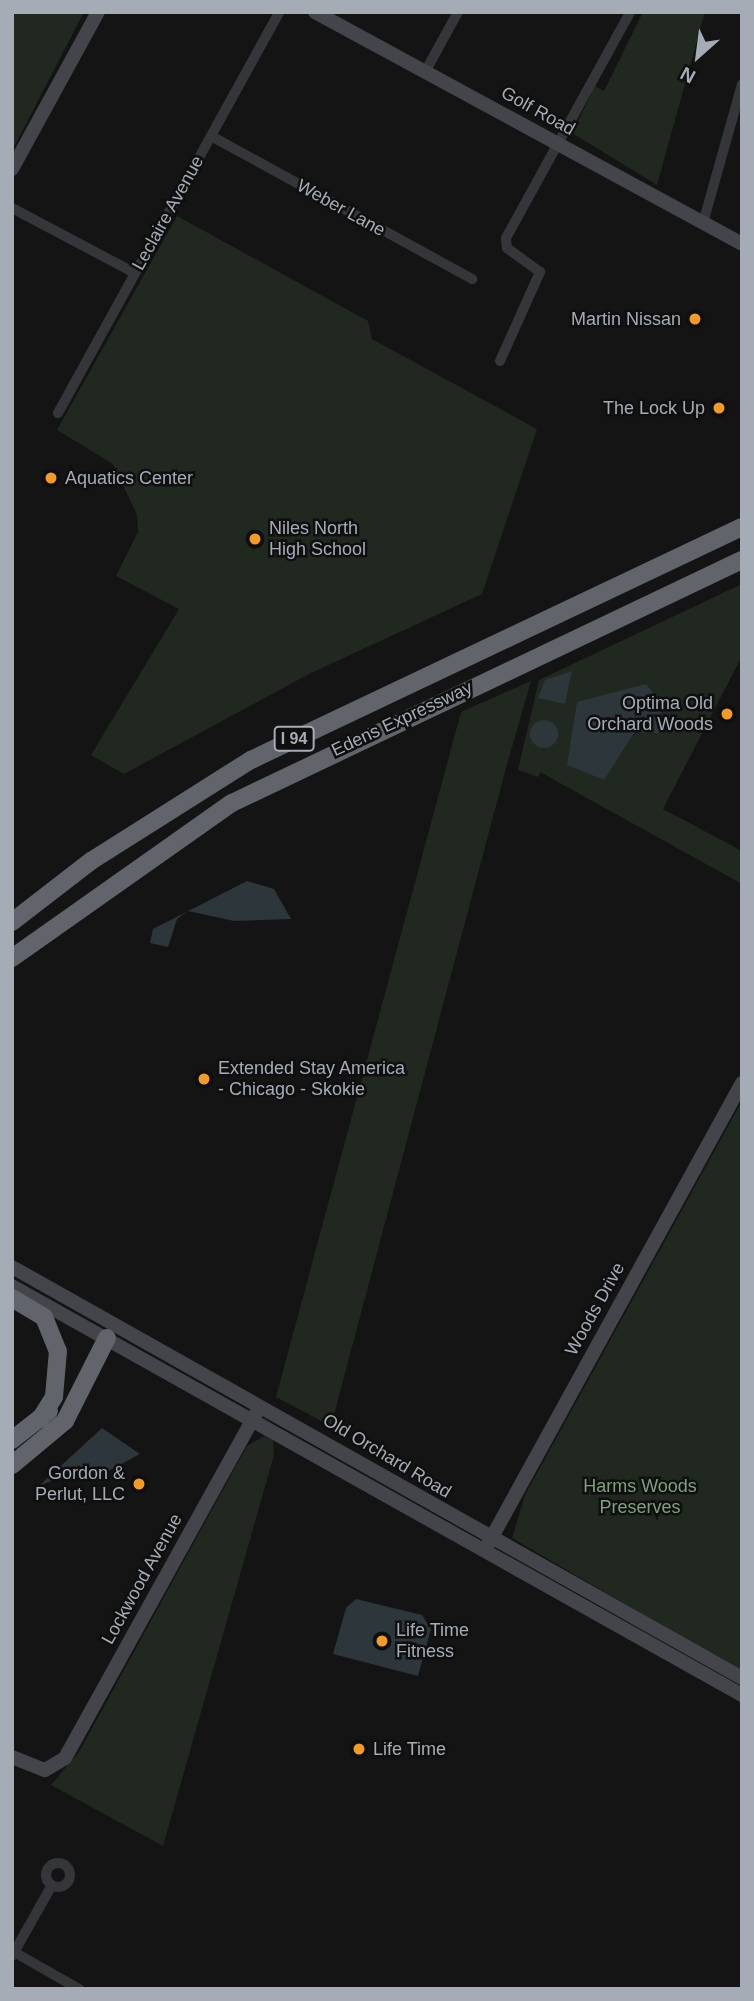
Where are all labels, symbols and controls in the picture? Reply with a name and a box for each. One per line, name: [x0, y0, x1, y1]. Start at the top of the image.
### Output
north arrow: [663, 21, 733, 91]
text: N: [677, 62, 699, 87]
street label: Golf Road: [497, 82, 579, 140]
street label: Leclaire Avenue: [127, 151, 209, 275]
street label: Weber Lane: [293, 175, 389, 241]
place label: Martin Nissan: [571, 308, 681, 330]
marker: Martin Nissan: [687, 311, 703, 327]
place label: The Lock Up: [603, 397, 705, 419]
marker: The Lock Up: [711, 400, 727, 416]
place label: Aquatics Center: [65, 467, 193, 489]
marker: Aquatics Center: [43, 470, 59, 486]
place label: Niles North High School: [269, 518, 366, 560]
marker: Niles North High School: [247, 531, 263, 547]
street label: Edens Expressway: [328, 677, 476, 761]
place label: Optima Old Orchard Woods: [587, 693, 713, 736]
marker: Optima Old Orchard Woods: [719, 706, 735, 722]
road number: I 94: [273, 726, 315, 752]
place label: Extended Stay America - Chicago - Skokie: [218, 1058, 406, 1100]
marker: Extended Stay America - Chicago - Skokie: [196, 1071, 212, 1087]
street label: Woods Drive: [561, 1259, 629, 1359]
street label: Old Orchard Road: [319, 1409, 455, 1503]
place label: Gordon & Perlut, LLC: [35, 1463, 125, 1506]
marker: Gordon & Perlut, LLC: [131, 1476, 147, 1492]
park label: Harms Woods Preserves: [583, 1476, 697, 1518]
street label: Lockwood Avenue: [97, 1510, 187, 1648]
place label: Life Time Fitness: [396, 1620, 469, 1662]
marker: Life Time Fitness: [374, 1633, 390, 1649]
place label: Life Time: [373, 1738, 446, 1760]
marker: Life Time: [351, 1741, 367, 1757]

